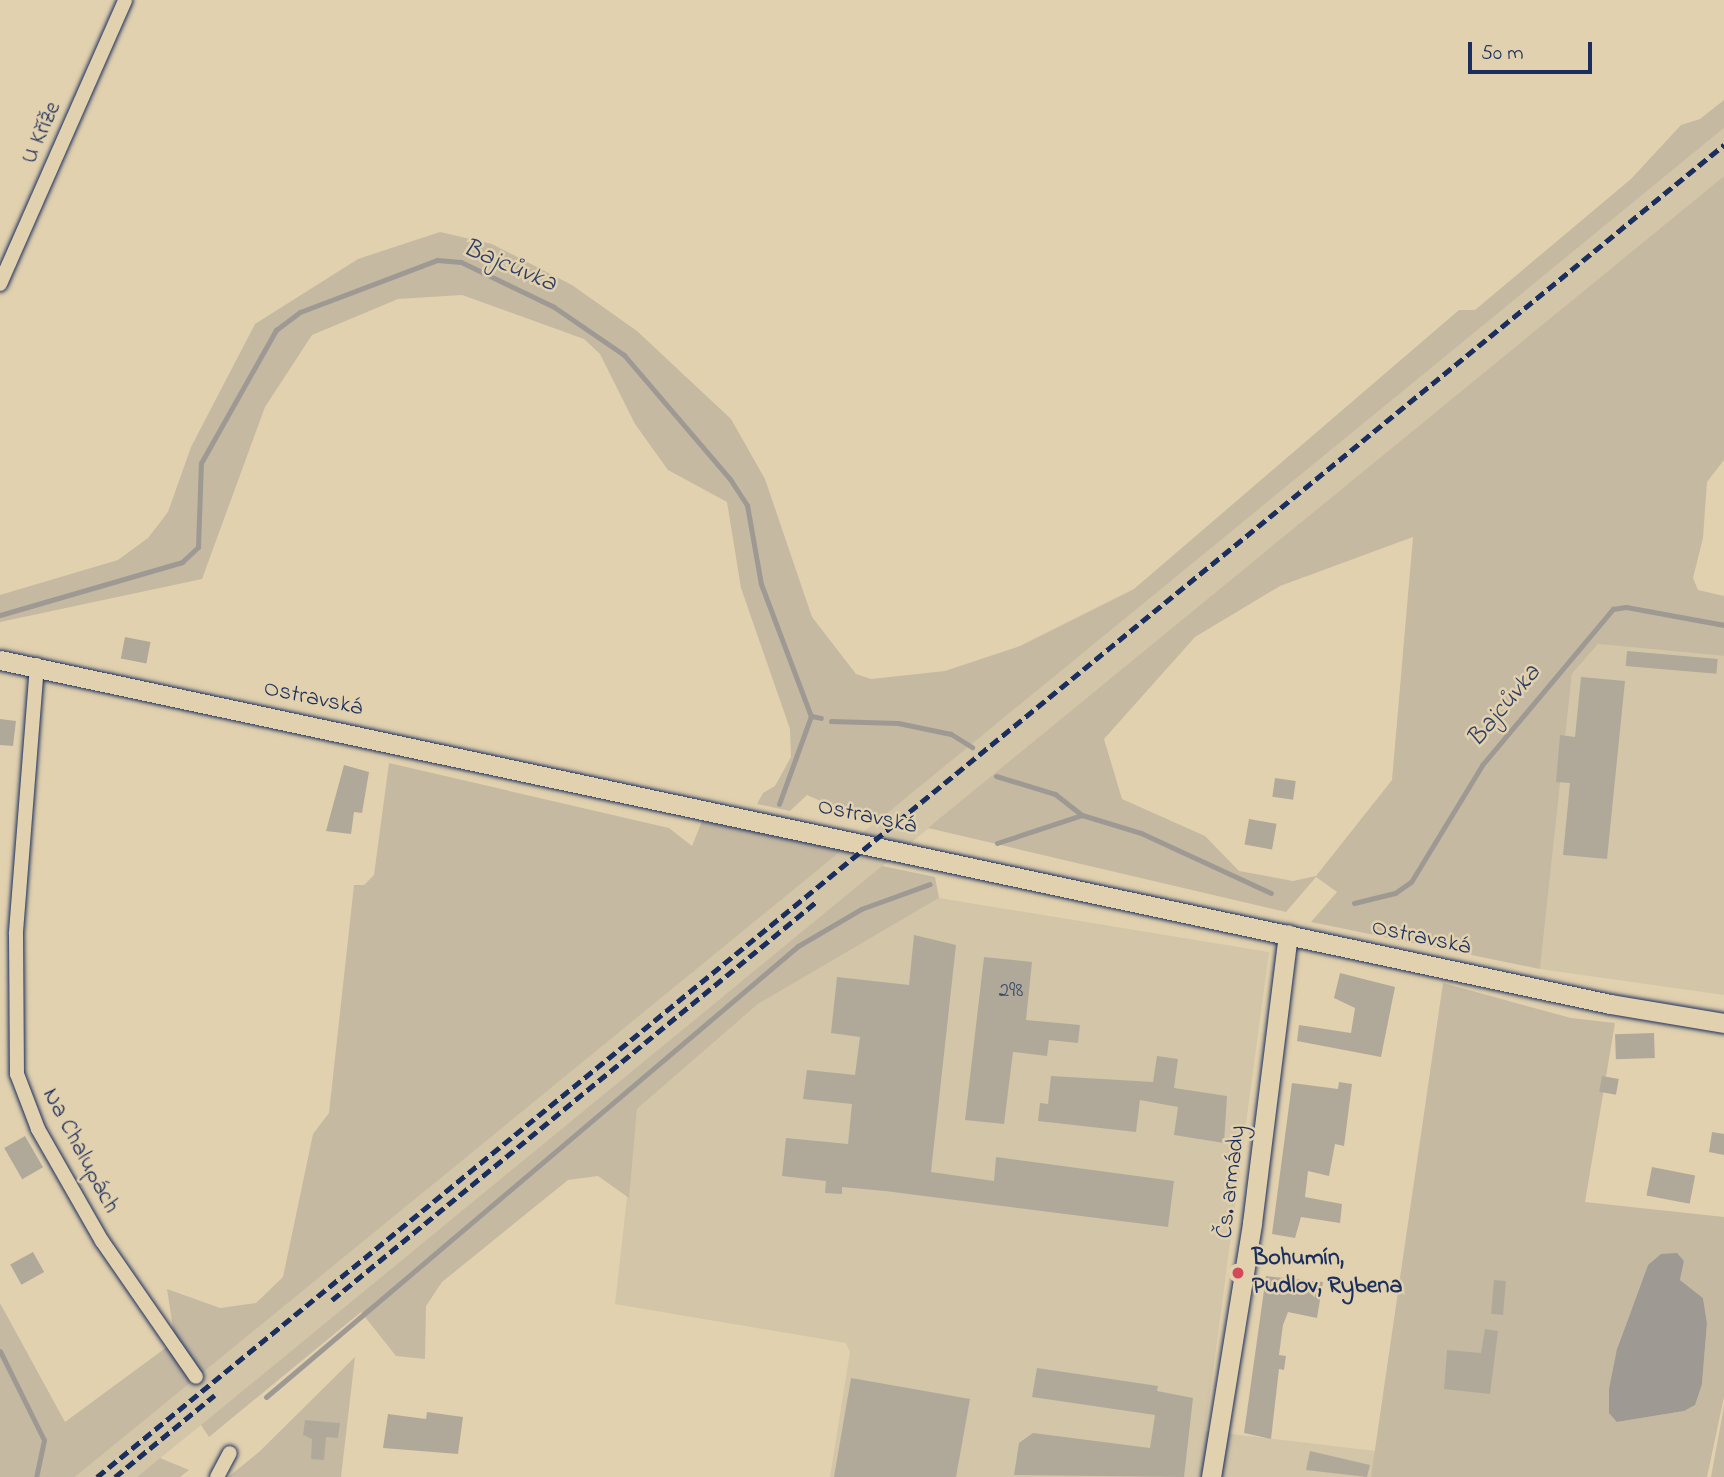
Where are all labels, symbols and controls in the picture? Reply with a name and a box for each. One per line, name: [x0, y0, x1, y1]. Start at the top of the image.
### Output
scale bar: [1472, 28, 1596, 72]
text: 50 m: [1481, 39, 1524, 69]
street label: U Kříže: [16, 97, 68, 169]
water label: Bajcůvka: [458, 233, 560, 301]
water label: Bajcůvka: [1461, 659, 1549, 755]
street label: Ostravská: [261, 674, 365, 724]
street label: Ostravská: [815, 792, 919, 842]
street label: Ostravská: [1369, 913, 1473, 963]
house number: 298: [999, 978, 1023, 1004]
street label: Na Chalupách: [35, 1083, 125, 1219]
street label: Čs. armády: [1211, 1124, 1253, 1240]
place label: Bohumín, Pudlov, Rybena: [1252, 1245, 1402, 1301]
marker: Bohumín, Pudlov, Rybena: [1230, 1265, 1246, 1281]

